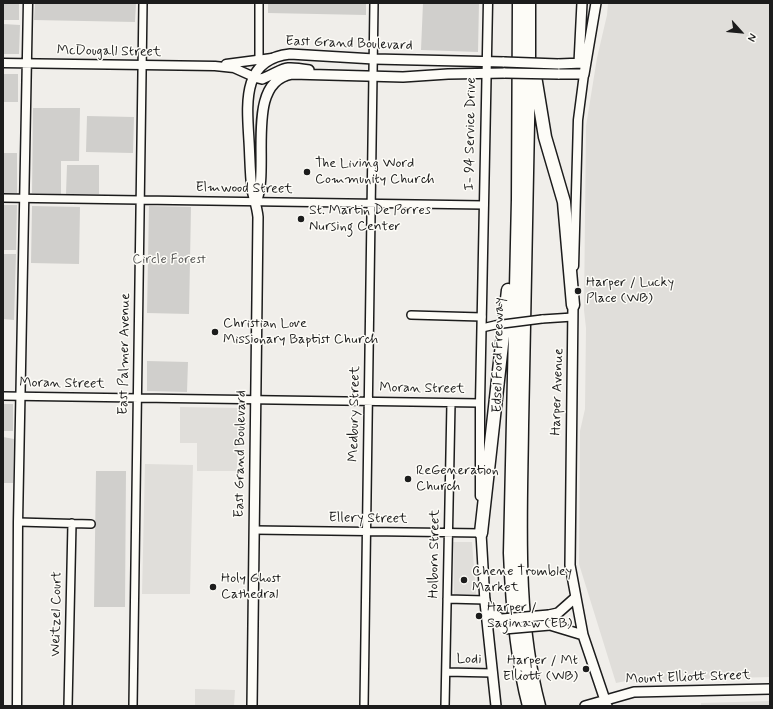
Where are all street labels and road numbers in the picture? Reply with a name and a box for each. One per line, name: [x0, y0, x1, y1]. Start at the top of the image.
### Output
street label: East Grand Boulevard: [285, 33, 413, 55]
street label: McDougall Street: [57, 43, 161, 61]
street label: I- 94 Service Drive: [462, 77, 480, 191]
street label: Elmwood Street: [195, 180, 293, 198]
street label: East Palmer Avenue: [116, 293, 134, 415]
street label: Edsel Ford Freeway: [490, 297, 508, 413]
street label: Harper Avenue: [548, 348, 568, 436]
street label: Medbury Street: [346, 366, 364, 462]
street label: Moran Street: [19, 375, 105, 393]
street label: Moran Street: [379, 380, 465, 398]
street label: East Grand Boulevard: [231, 390, 251, 518]
street label: Holborn Street: [426, 509, 444, 599]
street label: Ellery Street: [328, 510, 408, 528]
street label: Weitzel Court: [48, 571, 66, 657]
street label: Lodi: [456, 651, 482, 669]
street label: Mount Elliott Street: [625, 667, 751, 689]

